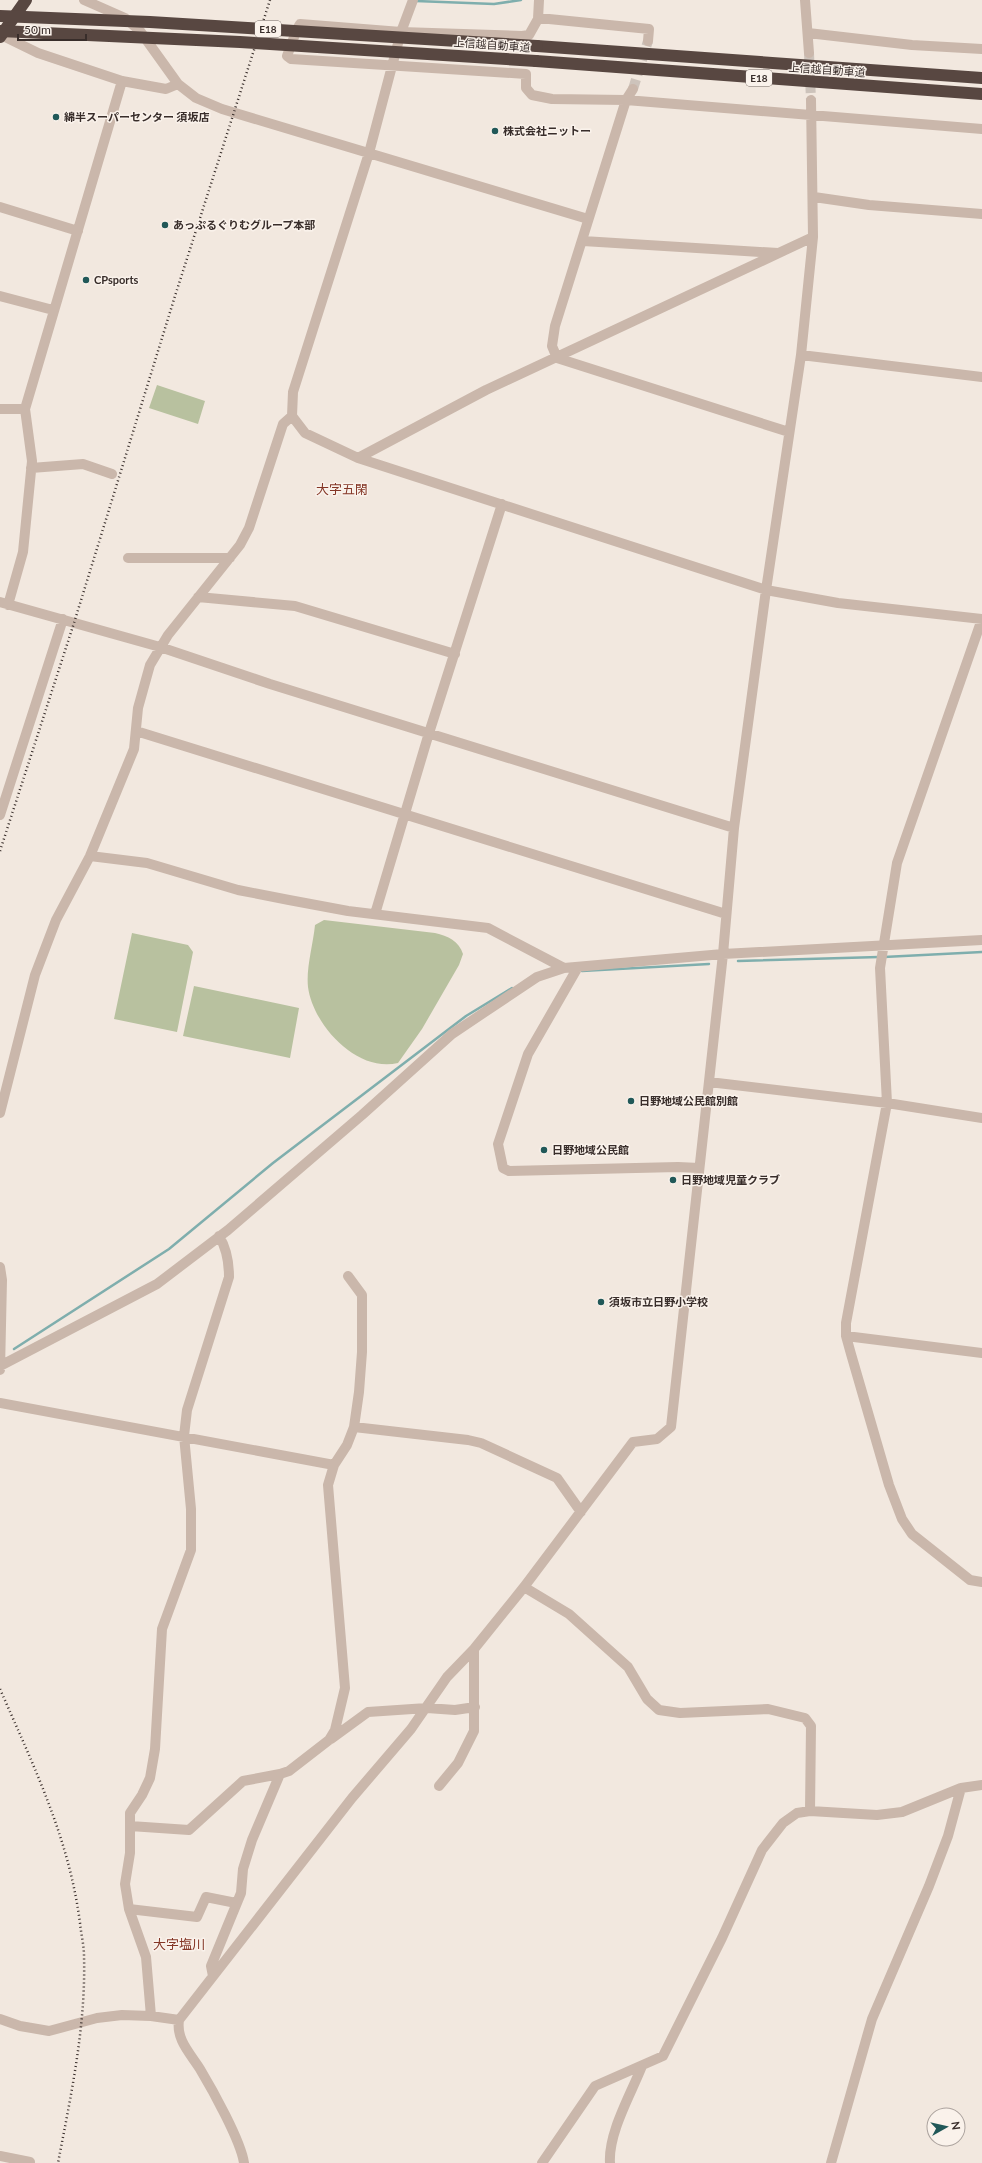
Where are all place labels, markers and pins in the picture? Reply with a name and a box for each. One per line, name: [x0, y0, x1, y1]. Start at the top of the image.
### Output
place label: 綿半スーパーセンター 須坂店: [64, 110, 210, 123]
marker: 綿半スーパーセンター 須坂店: [51, 112, 61, 122]
place label: 株式会社ニットー: [503, 124, 591, 137]
marker: 株式会社ニットー: [490, 126, 500, 136]
place label: あっぷるぐりむグループ本部: [173, 218, 315, 231]
marker: あっぷるぐりむグループ本部: [160, 220, 170, 230]
place label: CPsports: [94, 273, 139, 286]
marker: CPsports: [81, 275, 91, 285]
place label: 日野地域公民館別館: [639, 1094, 738, 1107]
marker: 日野地域公民館別館: [626, 1096, 636, 1106]
place label: 日野地域公民館: [552, 1143, 629, 1156]
marker: 日野地域公民館: [539, 1145, 549, 1155]
place label: 日野地域児童クラブ: [681, 1173, 780, 1186]
marker: 日野地域児童クラブ: [668, 1175, 678, 1185]
place label: 須坂市立日野小学校: [609, 1295, 708, 1308]
marker: 須坂市立日野小学校: [596, 1297, 606, 1307]

